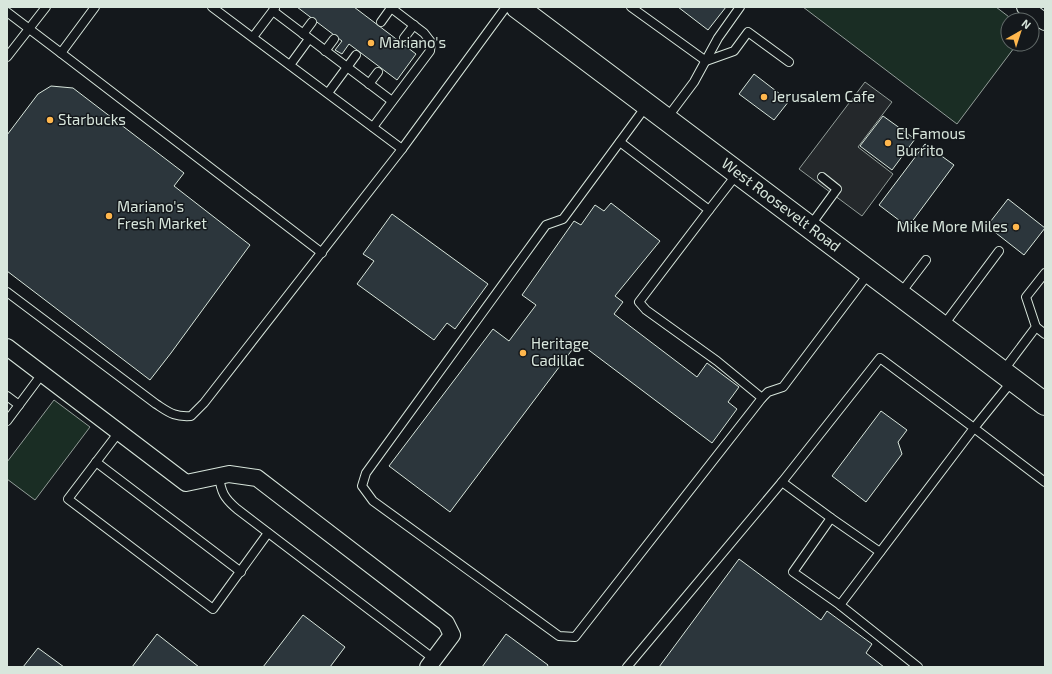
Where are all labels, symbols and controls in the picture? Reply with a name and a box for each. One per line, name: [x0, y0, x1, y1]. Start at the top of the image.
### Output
north arrow: [1000, 12, 1040, 52]
text: N: [1019, 16, 1034, 31]
place label: Mariano's: [379, 33, 446, 51]
marker: Mariano's: [366, 38, 376, 48]
place label: Jerusalem Cafe: [772, 87, 875, 105]
marker: Jerusalem Cafe: [759, 92, 769, 102]
place label: Starbucks: [58, 110, 126, 128]
marker: Starbucks: [45, 115, 55, 125]
place label: El Famous Burrito: [896, 124, 966, 159]
marker: El Famous Burrito: [883, 138, 893, 148]
street label: West Roosevelt Road: [719, 154, 845, 255]
place label: Mariano's Fresh Market: [117, 197, 207, 232]
marker: Mariano's Fresh Market: [104, 211, 114, 221]
place label: Mike More Miles: [896, 217, 1008, 235]
marker: Mike More Miles: [1011, 222, 1021, 232]
place label: Heritage Cadillac: [531, 334, 589, 369]
marker: Heritage Cadillac: [518, 348, 528, 358]

